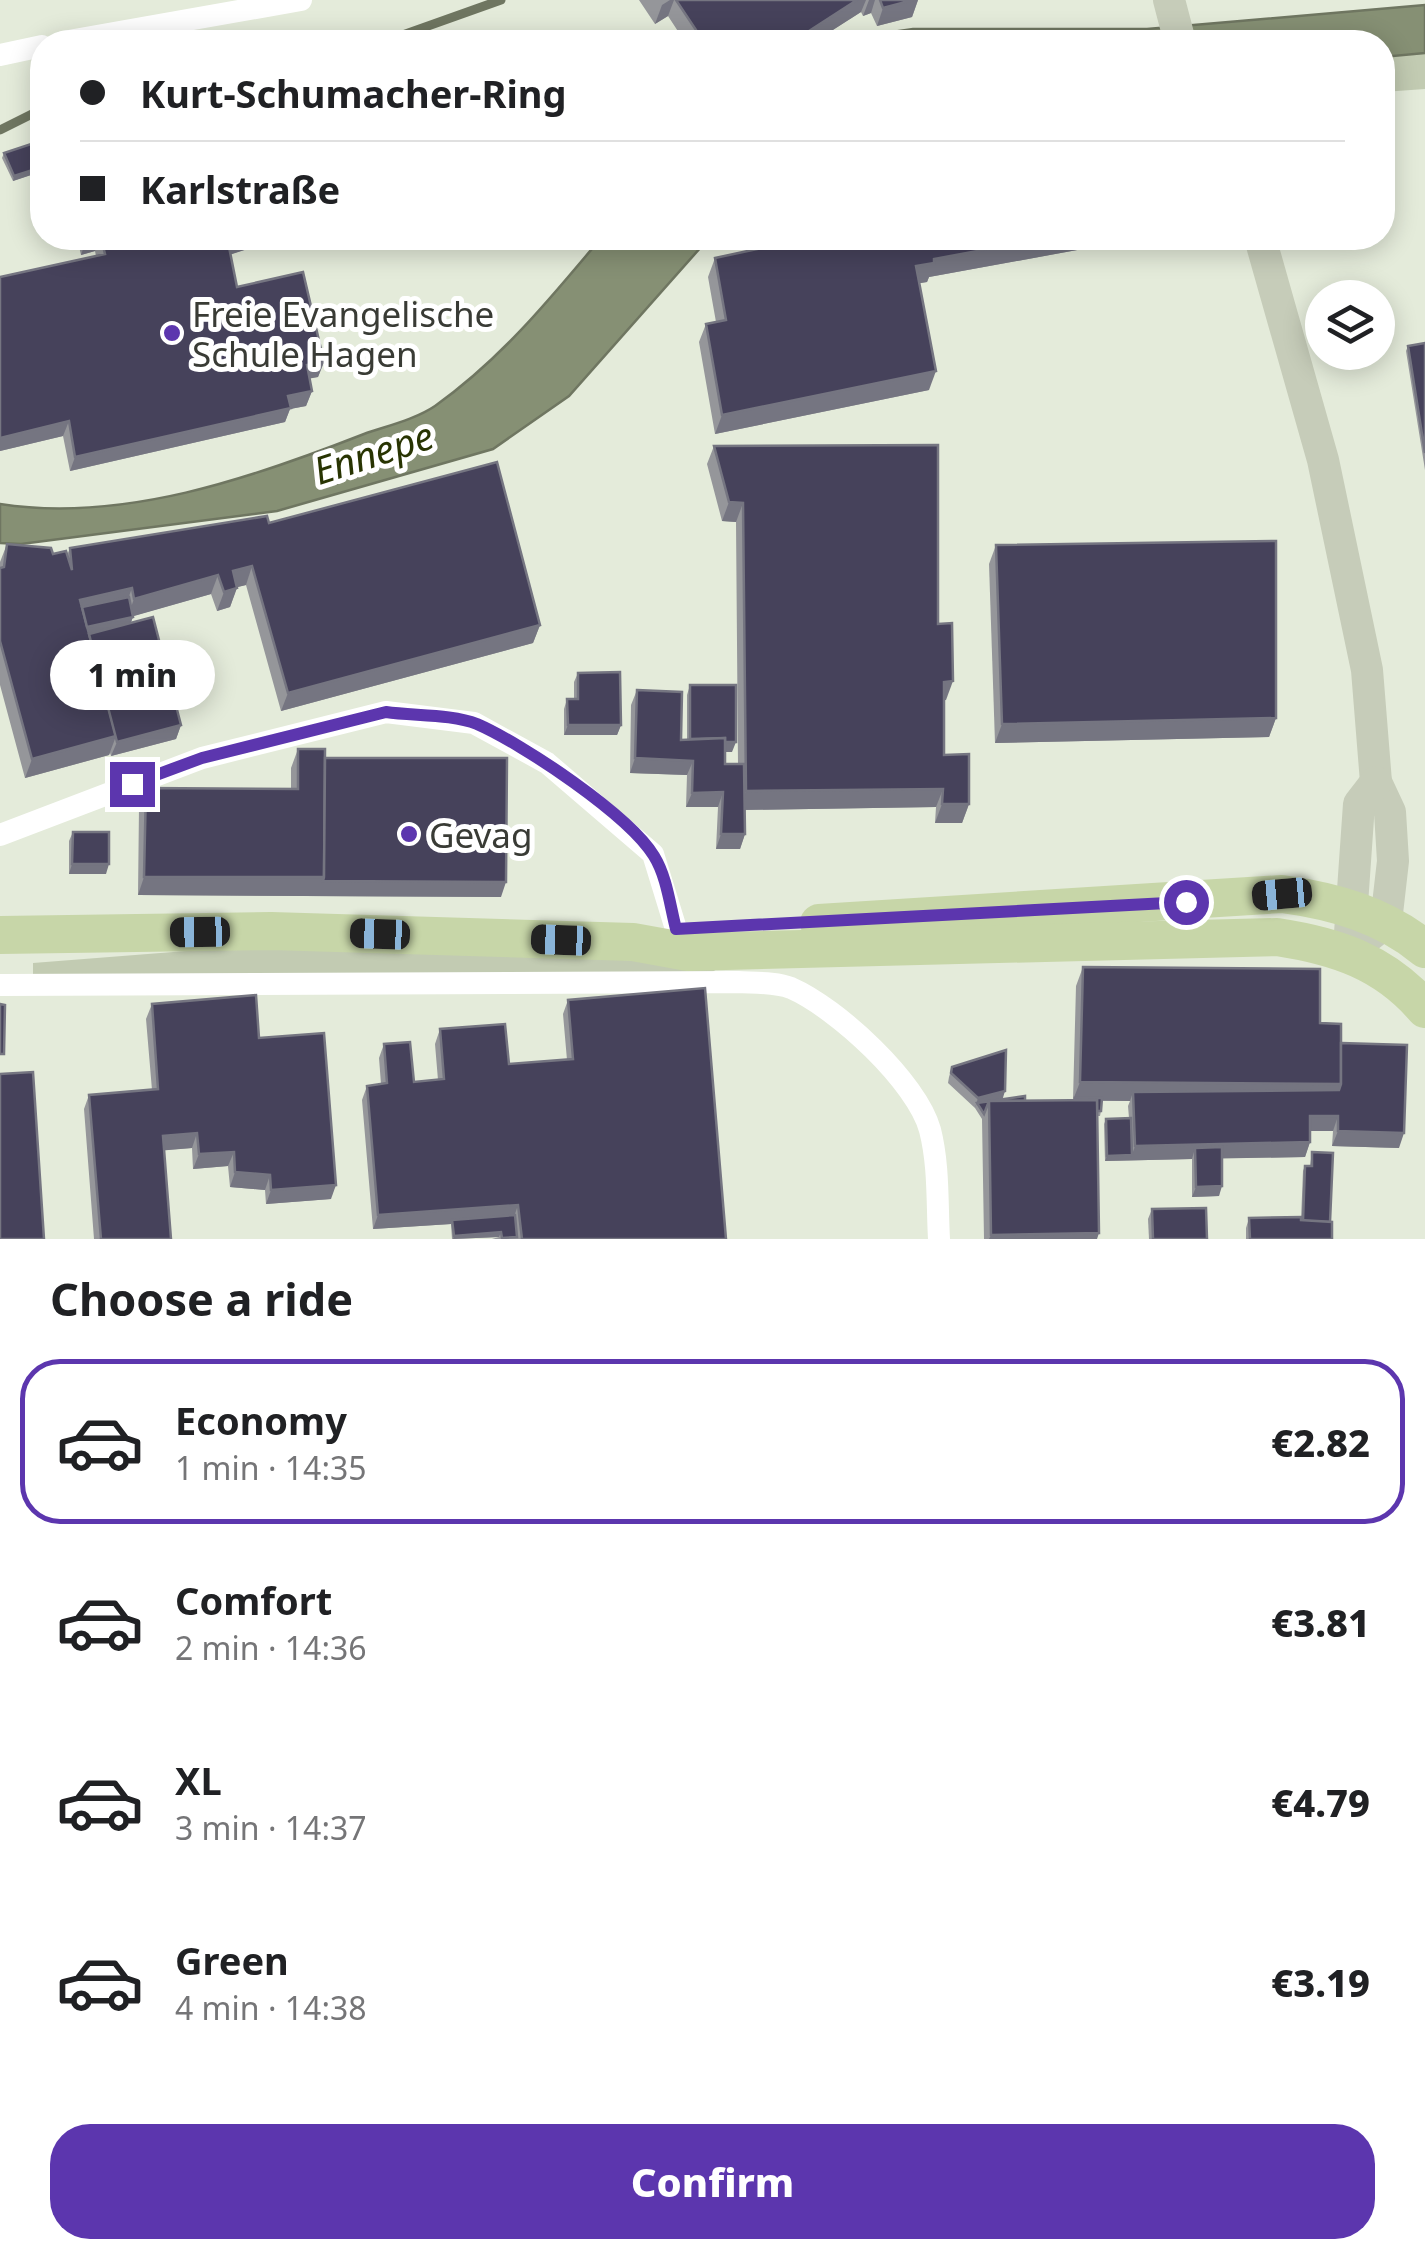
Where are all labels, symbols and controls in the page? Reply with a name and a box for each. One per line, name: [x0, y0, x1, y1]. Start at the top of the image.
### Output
text: Kurt-Schumacher-Ring: [140, 67, 566, 119]
text: Karlstraße: [140, 163, 340, 215]
map controls: [1305, 280, 1395, 370]
button: layers: [1305, 280, 1395, 370]
place label: Freie Evangelische Schule Hagen: [192, 290, 494, 377]
marker: Freie Evangelische Schule Hagen: [161, 322, 183, 344]
water label: Ennepe: [306, 408, 440, 496]
callout: 1 min: [49, 639, 214, 709]
text: 1 min: [88, 653, 177, 696]
route end: [110, 762, 155, 807]
place label: Gevag: [429, 811, 532, 858]
marker: Gevag: [398, 823, 420, 845]
car: [1251, 876, 1313, 912]
route start: [1164, 880, 1209, 925]
car: [170, 916, 230, 948]
car: [349, 918, 411, 950]
car: [530, 924, 592, 956]
text: Choose a ride: [50, 1268, 353, 1329]
text: Economy: [175, 1394, 347, 1446]
icon: car: [55, 1397, 145, 1487]
text: €2.82: [1271, 1416, 1370, 1468]
text: 1 min · 14:35: [175, 1446, 367, 1489]
text: Comfort: [175, 1574, 332, 1626]
icon: car: [55, 1577, 145, 1667]
text: €3.81: [1271, 1596, 1370, 1648]
text: 2 min · 14:36: [175, 1626, 367, 1669]
text: XL: [175, 1754, 222, 1806]
icon: car: [55, 1757, 145, 1847]
text: €4.79: [1271, 1776, 1370, 1828]
text: 3 min · 14:37: [175, 1806, 367, 1849]
text: Green: [175, 1934, 289, 1986]
icon: car: [55, 1937, 145, 2027]
text: €3.19: [1271, 1956, 1370, 2008]
text: 4 min · 14:38: [175, 1986, 367, 2029]
button: Confirm: [50, 2124, 1375, 2239]

